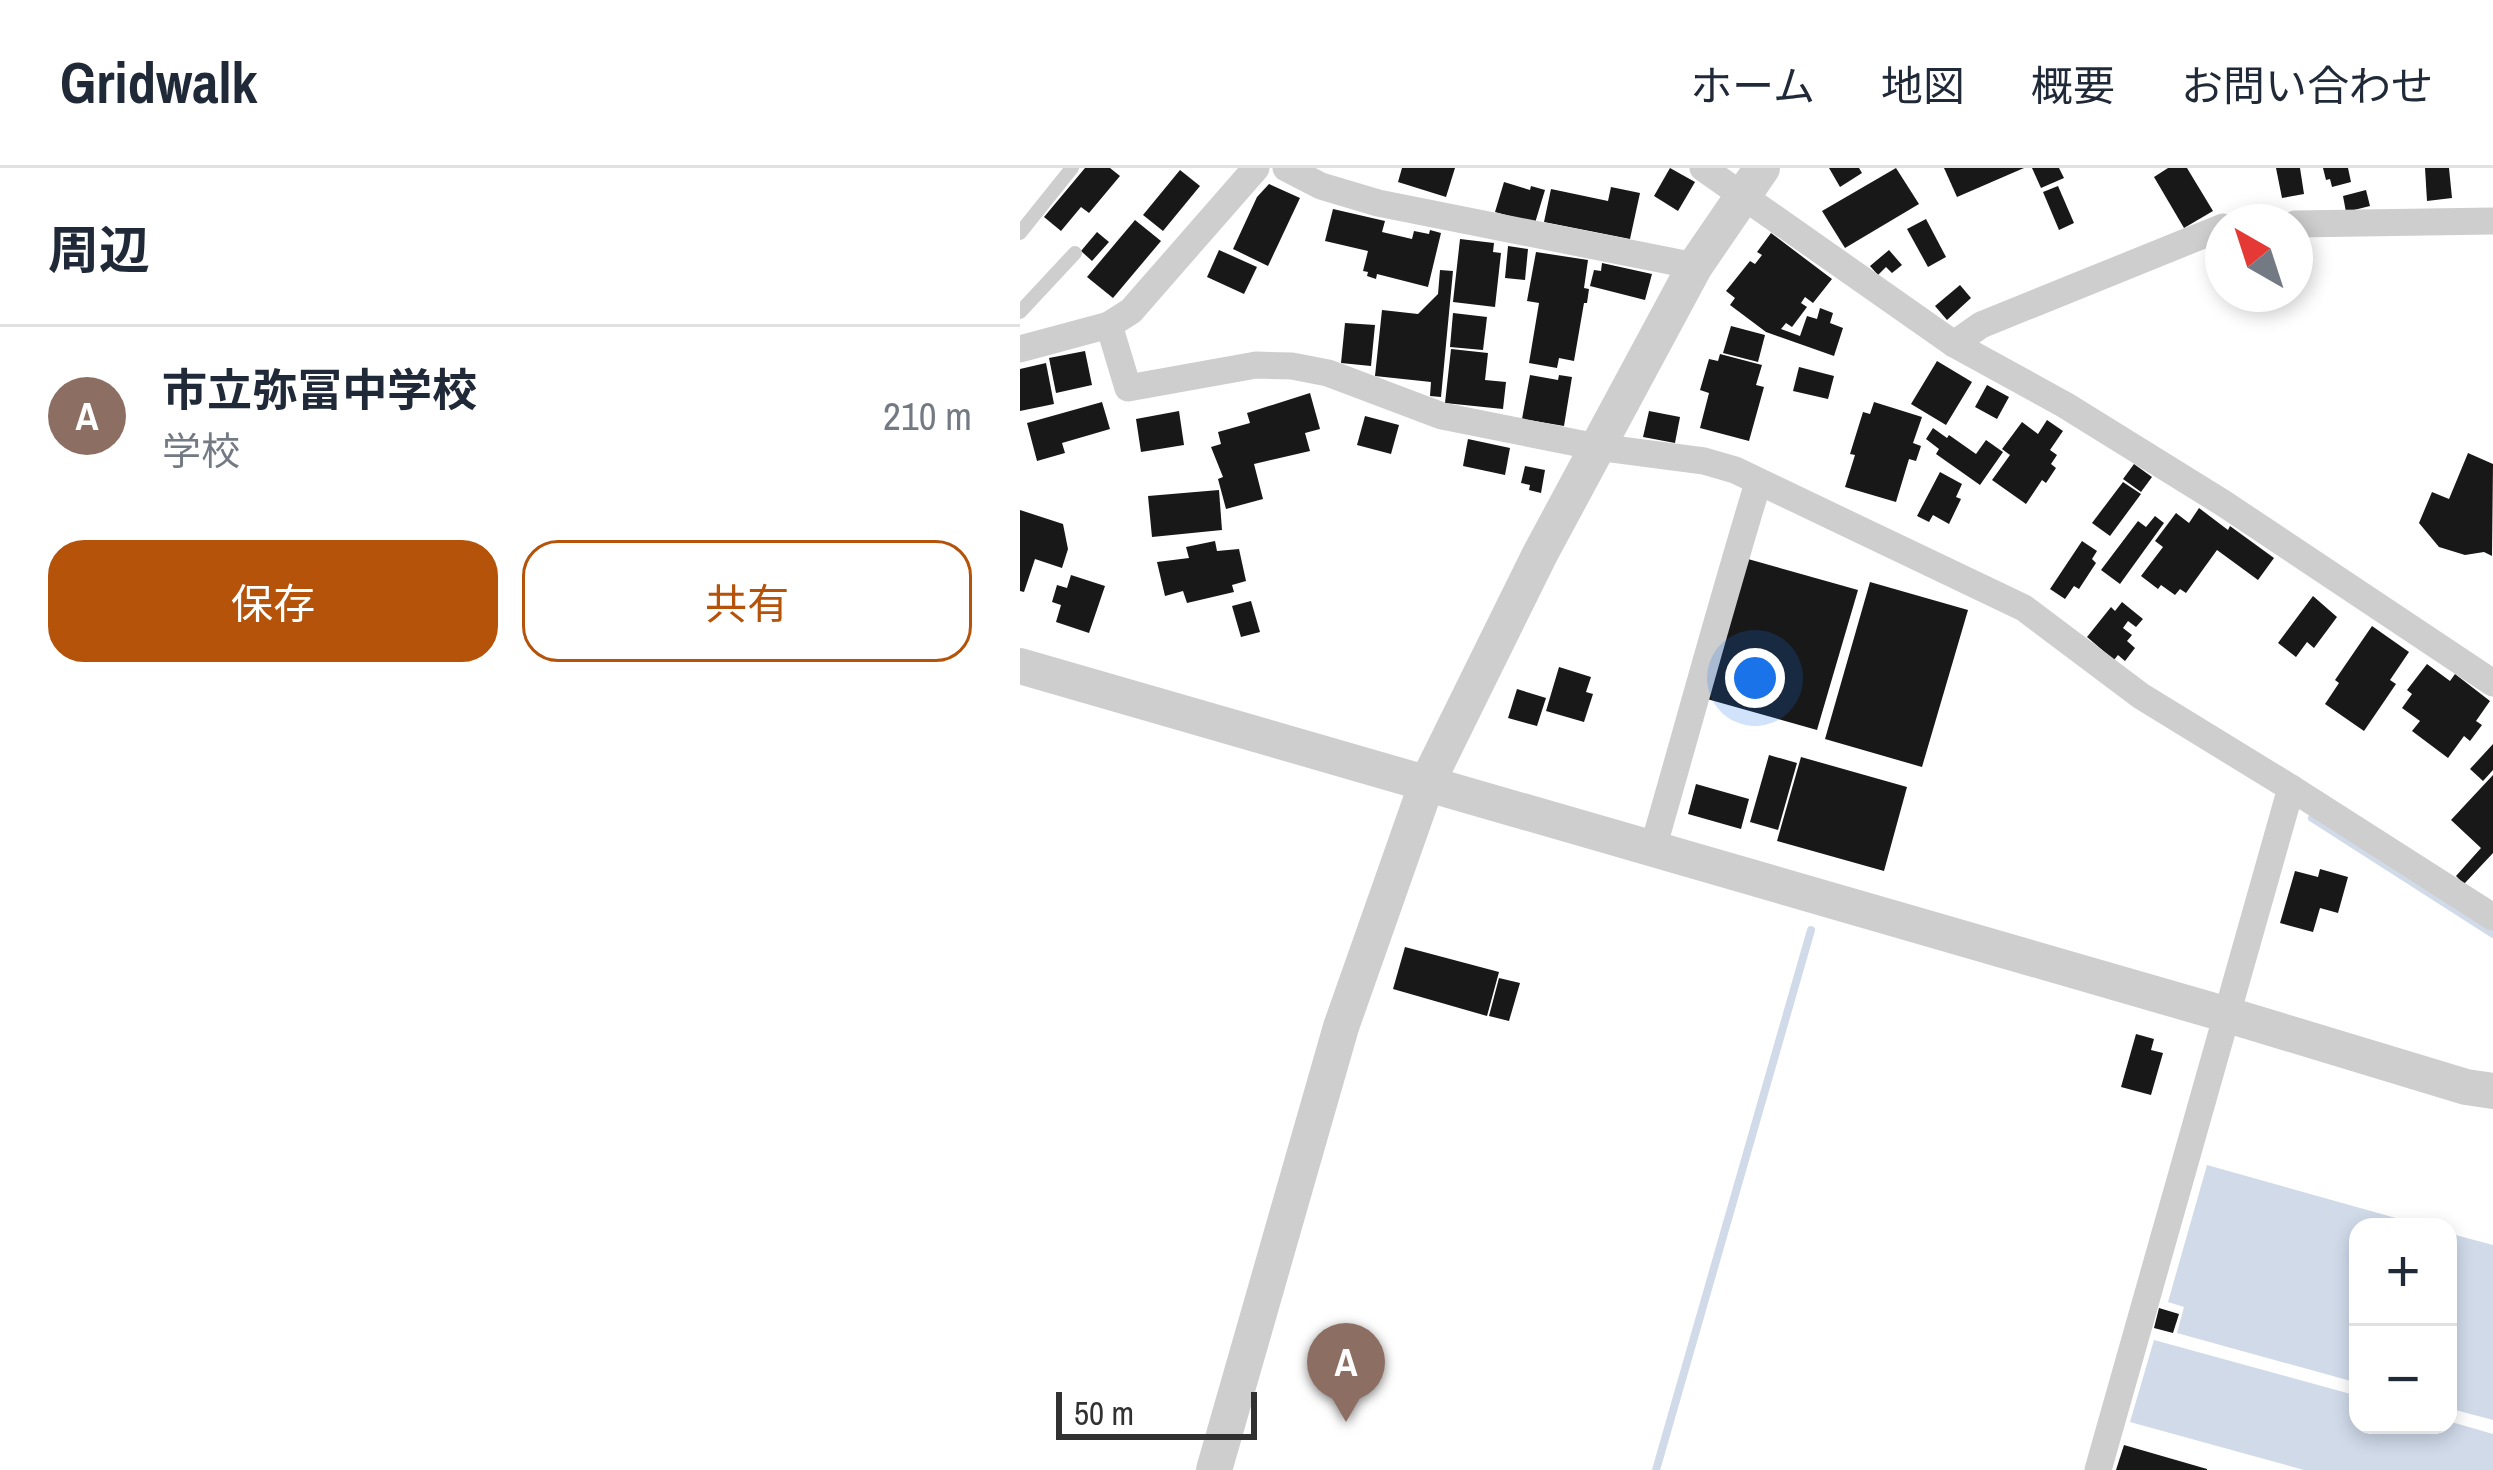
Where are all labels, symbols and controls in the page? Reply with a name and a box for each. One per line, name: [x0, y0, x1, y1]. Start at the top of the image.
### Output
text: Gridwalk: [60, 44, 257, 121]
text: ホーム: [1690, 58, 1815, 114]
text: 地図: [1881, 58, 1965, 114]
text: 概要: [2031, 58, 2115, 114]
text: お問い合わせ: [2181, 58, 2433, 114]
north arrow: [2205, 204, 2313, 312]
text: 周辺: [48, 215, 150, 284]
text: 市立弥冨中学校: [162, 359, 477, 420]
text: A: [75, 390, 99, 442]
text: 210 m: [883, 390, 972, 442]
text: 学校: [162, 425, 240, 477]
button: 保存: [48, 540, 498, 662]
button: 共有: [522, 540, 972, 662]
your location: [1725, 648, 1785, 708]
map controls: [2349, 1218, 2457, 1434]
button: +: [2349, 1218, 2457, 1326]
pin: A: [1307, 1323, 1385, 1422]
button: −: [2349, 1326, 2457, 1434]
scale bar: [1056, 1386, 1257, 1439]
text: 50 m: [1074, 1391, 1134, 1435]

